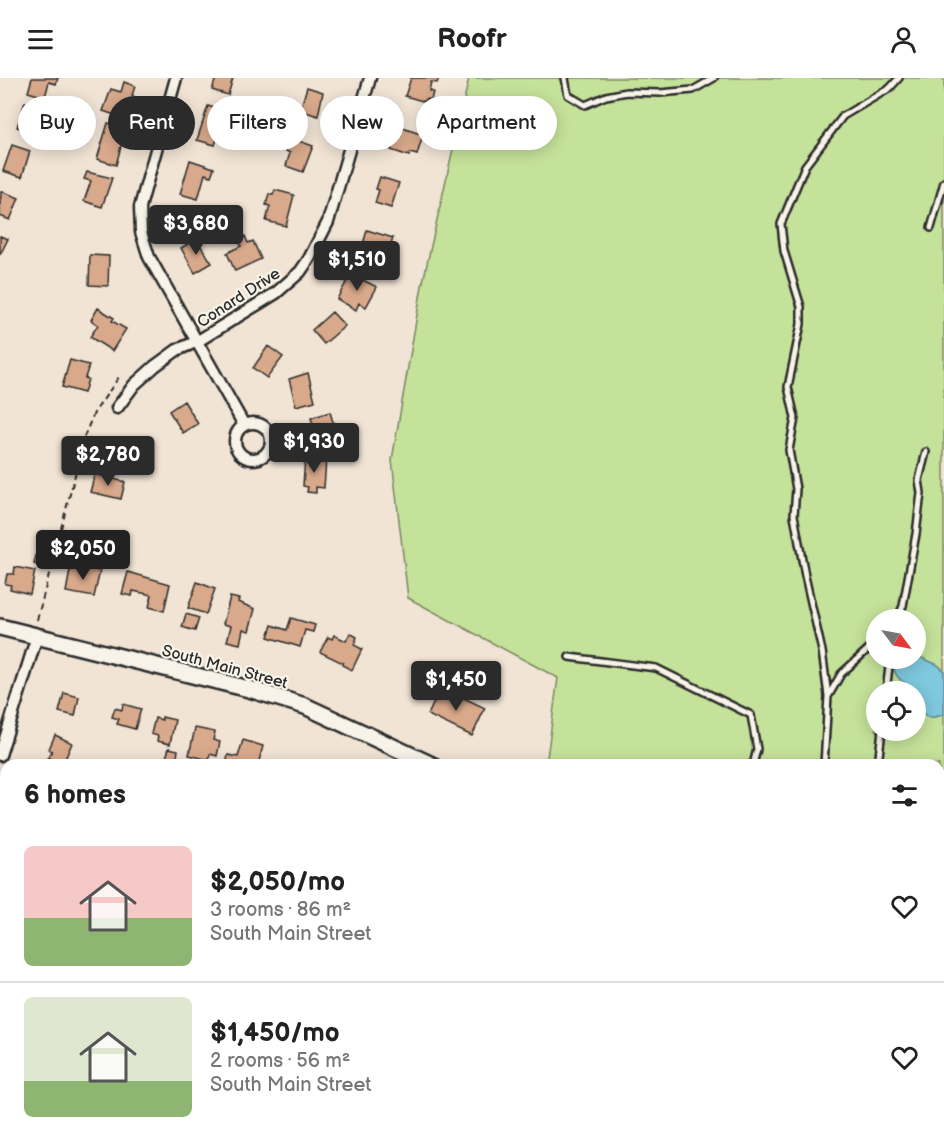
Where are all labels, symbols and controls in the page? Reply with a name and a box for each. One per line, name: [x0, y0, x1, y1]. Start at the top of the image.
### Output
icon: menu: [24, 23, 57, 56]
text: Roofr: [437, 23, 507, 55]
icon: person: [887, 23, 920, 56]
chip: Buy: [18, 96, 96, 150]
chip: Rent: [108, 96, 195, 150]
chip: Filters: [207, 96, 308, 150]
chip: New: [320, 96, 404, 150]
chip: Apartment: [416, 96, 557, 150]
pin: $3,680: [147, 205, 245, 256]
text: $3,680: [163, 212, 229, 236]
pin: $1,510: [308, 241, 406, 292]
text: $1,510: [328, 248, 386, 272]
street label: Conard Drive: [194, 264, 284, 332]
pin: $1,930: [265, 423, 363, 474]
text: $1,930: [283, 430, 345, 454]
pin: $2,780: [59, 436, 157, 487]
text: $2,780: [75, 443, 141, 467]
pin: $2,050: [34, 530, 132, 581]
text: $2,050: [50, 537, 116, 561]
north arrow: [866, 609, 926, 669]
map controls: [866, 609, 926, 741]
street label: South Main Street: [160, 642, 290, 693]
pin: $1,450: [407, 661, 505, 712]
text: $1,450: [425, 668, 487, 692]
button: locate: [866, 681, 926, 741]
icon: filters: [888, 779, 921, 812]
text: 6 homes: [24, 780, 126, 811]
text: $2,050/mo: [210, 867, 345, 898]
icon: home: [72, 870, 144, 942]
icon: heart: [888, 890, 921, 923]
text: 3 rooms · 86 m²: [210, 898, 351, 922]
text: South Main Street: [210, 922, 371, 946]
text: $1,450/mo: [210, 1018, 340, 1049]
icon: home: [72, 1021, 144, 1093]
icon: heart: [888, 1041, 921, 1074]
text: 2 rooms · 56 m²: [210, 1049, 350, 1073]
text: South Main Street: [210, 1073, 371, 1097]

